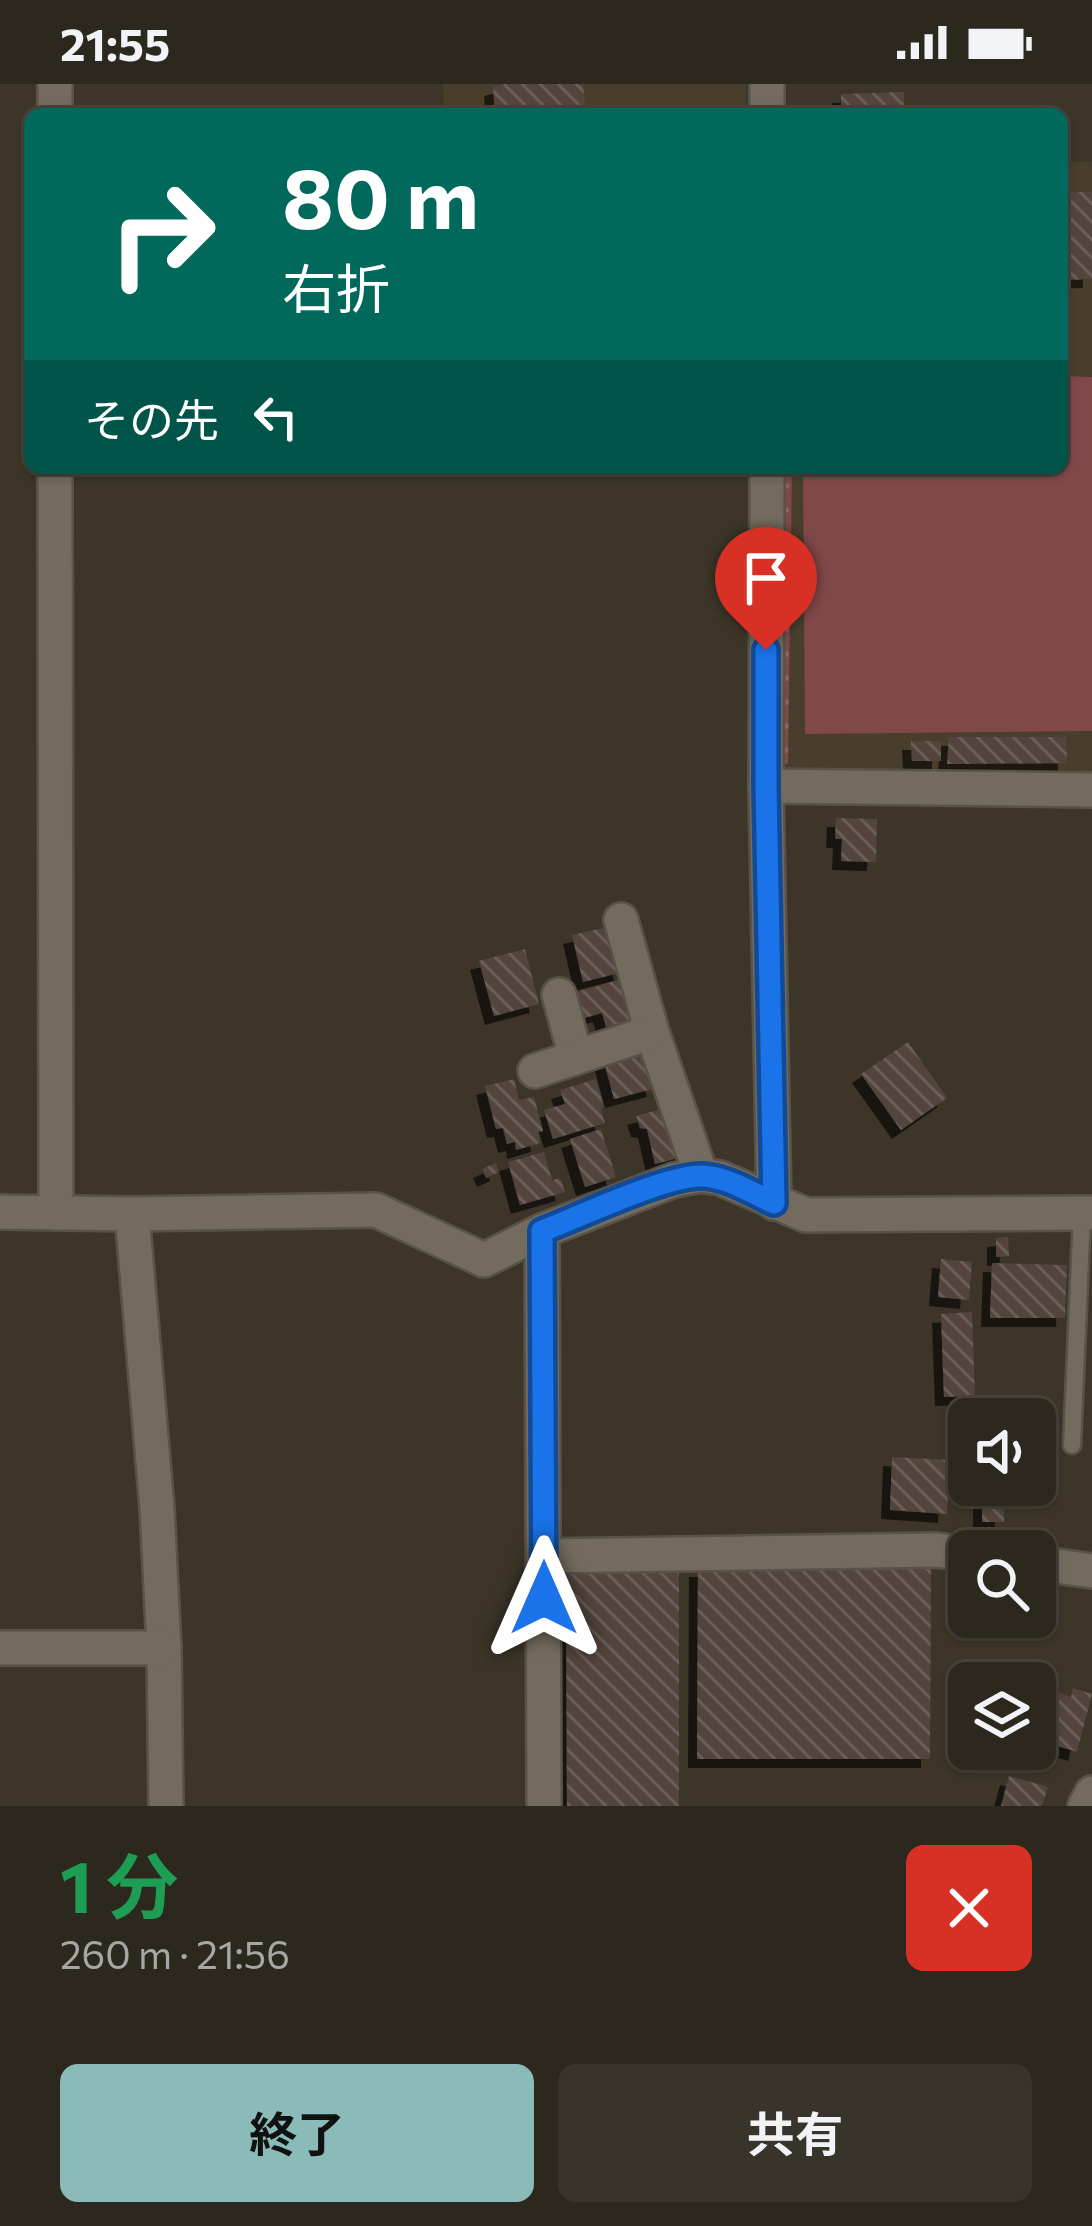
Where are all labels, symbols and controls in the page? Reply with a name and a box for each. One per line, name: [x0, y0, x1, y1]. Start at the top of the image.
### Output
text: 21:55: [60, 15, 170, 70]
text: 80 m: [282, 144, 479, 246]
icon: right: [84, 156, 240, 312]
text: 右折: [282, 254, 390, 320]
icon: left: [243, 384, 309, 450]
text: その先: [84, 391, 219, 446]
pin: [715, 527, 817, 650]
icon: arrive: [733, 545, 799, 611]
map controls: [948, 1398, 1056, 1770]
button: sound: [948, 1398, 1056, 1506]
button: search: [948, 1530, 1056, 1638]
position arrow: [481, 1535, 607, 1661]
button: layers: [948, 1662, 1056, 1770]
text: 1 分: [60, 1840, 178, 1928]
button: close: [906, 1845, 1032, 1971]
text: 260 m · 21:56: [60, 1929, 290, 1977]
button: 終了: [60, 2064, 534, 2202]
button: 共有: [558, 2064, 1032, 2202]

